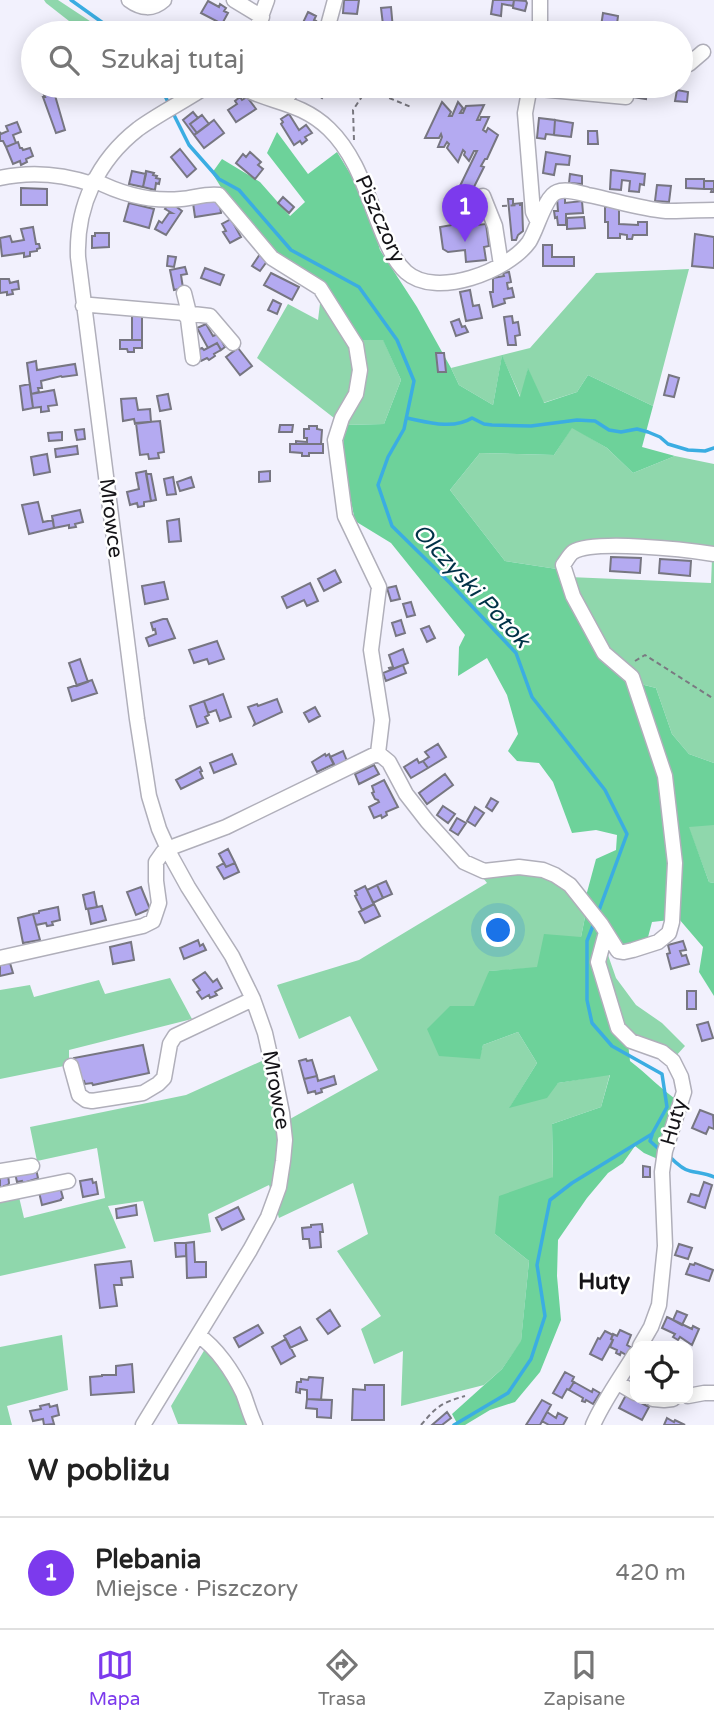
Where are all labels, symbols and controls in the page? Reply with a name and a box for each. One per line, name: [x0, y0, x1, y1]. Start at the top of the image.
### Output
search box: [21, 21, 693, 98]
icon: search: [45, 41, 83, 79]
text: Szukaj tutaj: [101, 44, 245, 75]
street label: Piszczory: [350, 171, 410, 267]
pin: 1: [442, 184, 488, 242]
street label: Mrowce: [94, 477, 128, 559]
water label: Olczyski Potok: [406, 518, 537, 655]
your location: [481, 913, 515, 947]
street label: Mrowce: [257, 1048, 295, 1132]
street label: Huty: [655, 1096, 693, 1148]
district label: Huty: [578, 1268, 631, 1296]
map controls: [630, 1341, 693, 1404]
button: locate: [630, 1341, 693, 1404]
text: W pobliżu: [28, 1452, 170, 1489]
text: Plebania: [95, 1544, 201, 1575]
text: 1: [44, 1559, 58, 1587]
text: 420 m: [616, 1559, 686, 1587]
text: Miejsce · Piszczory: [95, 1575, 298, 1603]
tab: Mapa: [89, 1646, 140, 1710]
tab: Trasa: [318, 1646, 366, 1710]
tab: Zapisane: [544, 1646, 625, 1710]

